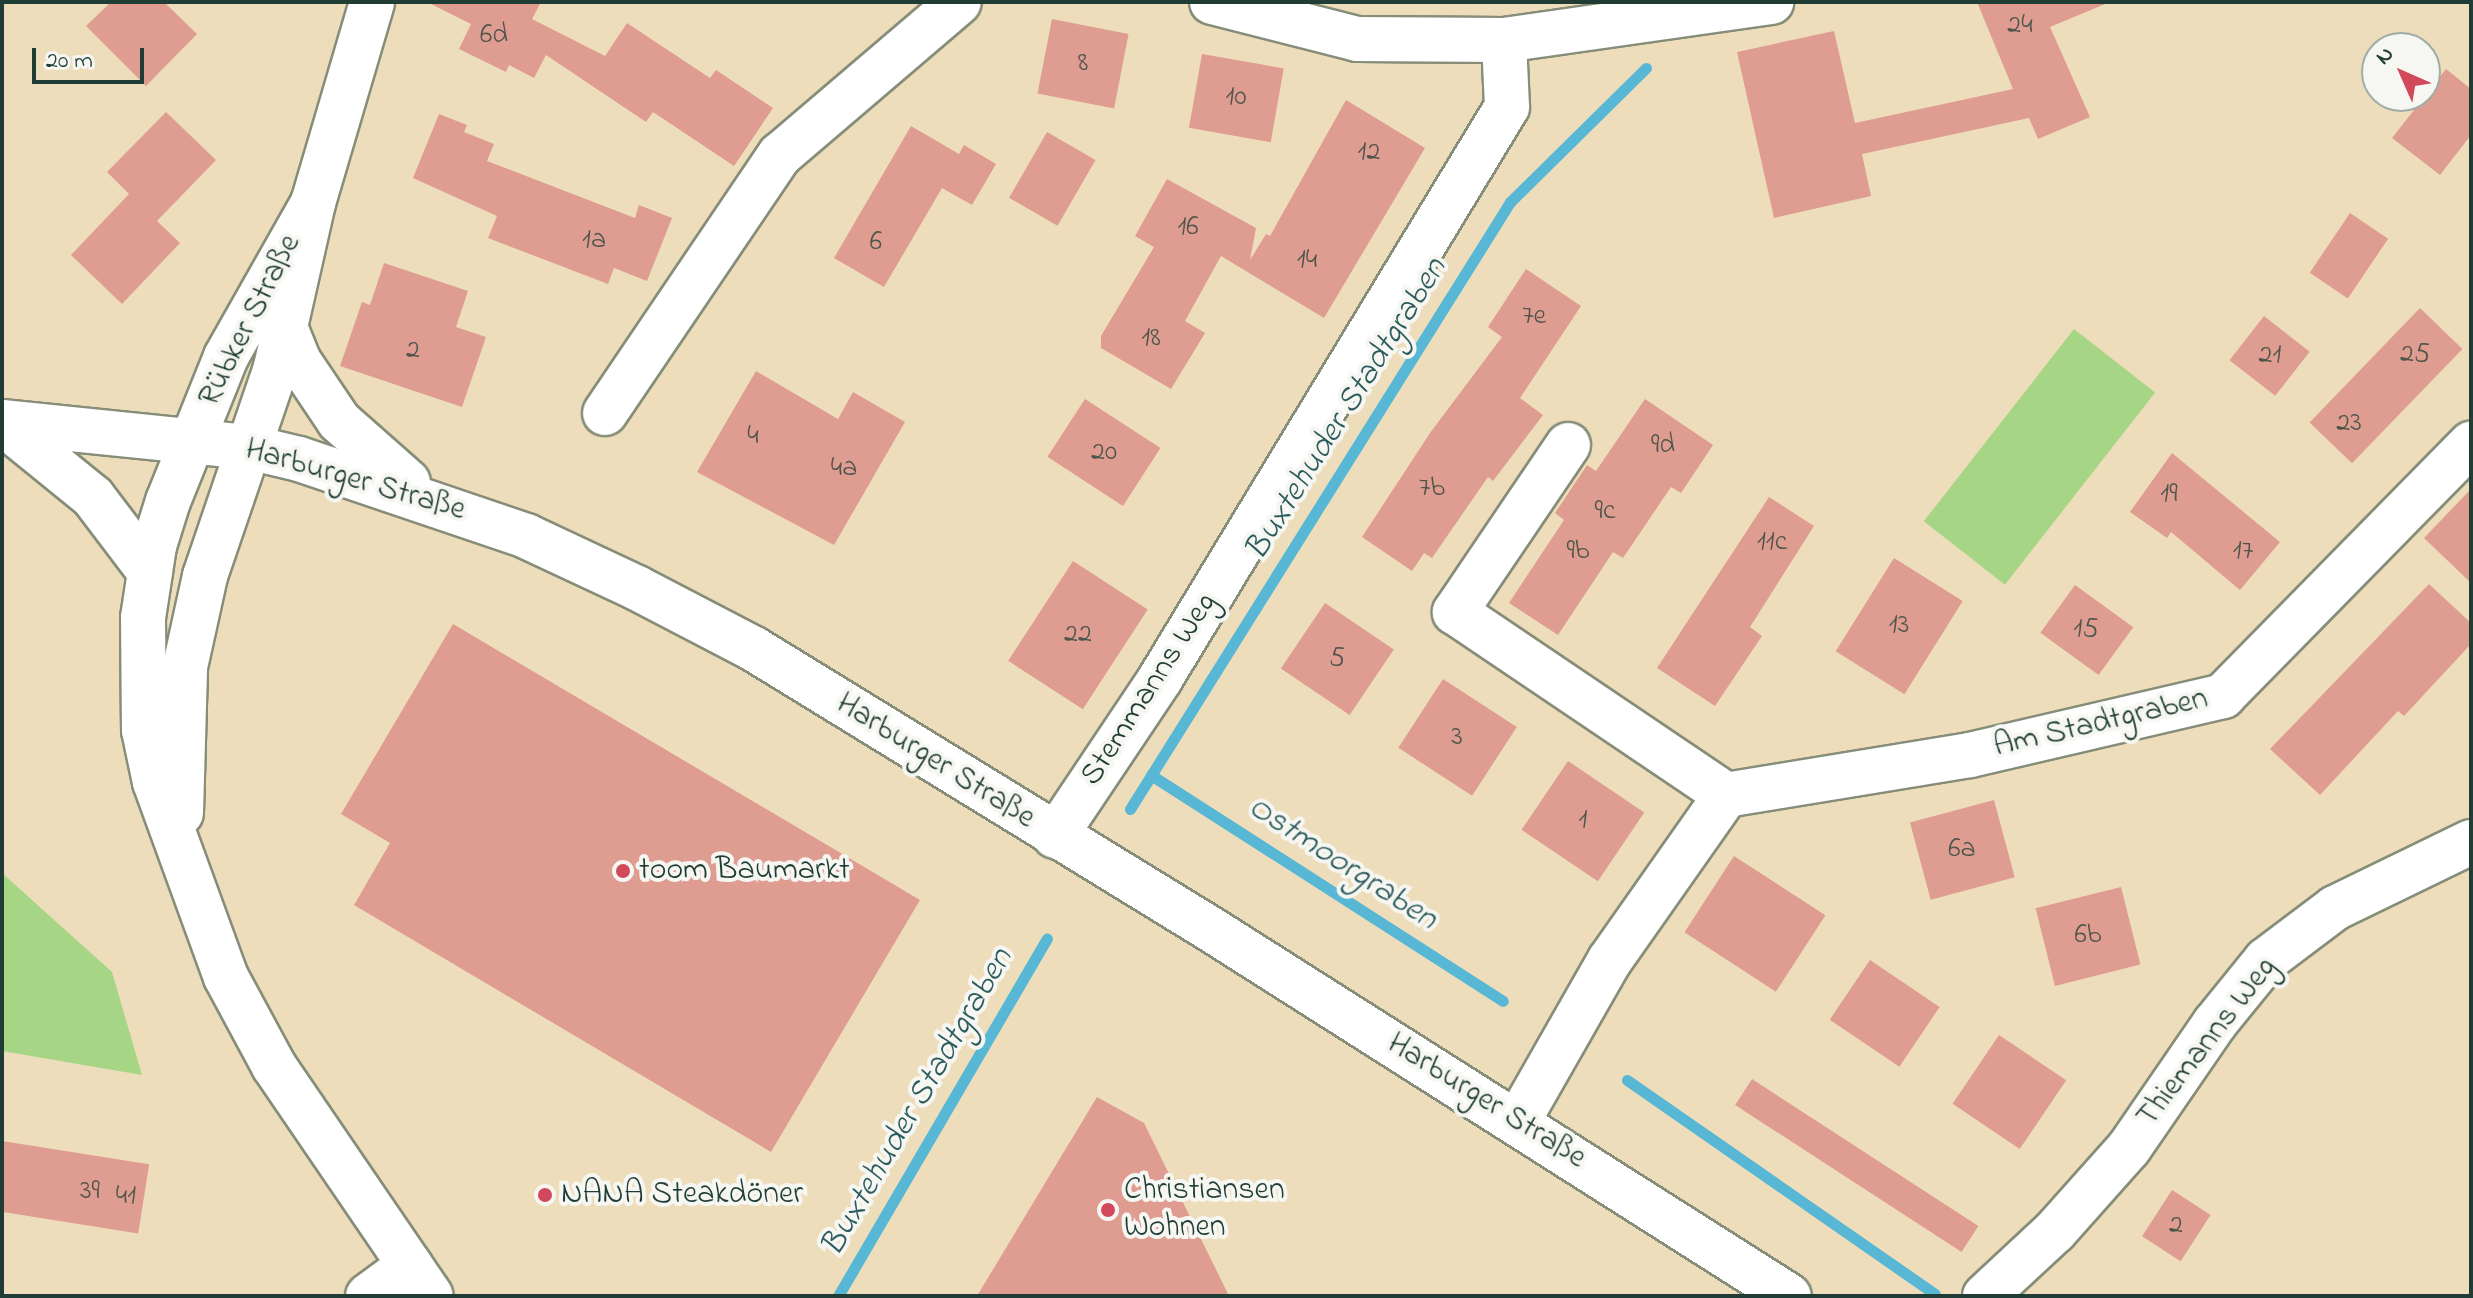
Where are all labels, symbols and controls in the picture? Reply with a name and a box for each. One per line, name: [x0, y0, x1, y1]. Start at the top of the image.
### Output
house number: 24: [2007, 9, 2033, 43]
house number: 6d: [480, 19, 508, 53]
scale bar: [36, 32, 148, 82]
north arrow: [2361, 32, 2441, 112]
text: N: [2369, 40, 2402, 73]
text: 20 m: [46, 44, 93, 79]
house number: 8: [1078, 47, 1088, 81]
house number: 10: [1226, 81, 1246, 115]
house number: 12: [1358, 136, 1380, 170]
house number: 16: [1177, 211, 1199, 245]
house number: 1a: [582, 224, 606, 258]
house number: 6: [870, 226, 882, 260]
street label: Rübker Straße: [191, 229, 311, 413]
house number: 14: [1297, 244, 1317, 278]
water label: Buxtehuder Stadtgraben: [1237, 251, 1457, 569]
house number: 7e: [1522, 300, 1546, 334]
house number: 18: [1141, 322, 1161, 356]
house number: 2: [406, 334, 420, 368]
house number: 25: [2400, 338, 2430, 372]
house number: 21: [2259, 339, 2281, 373]
house number: 23: [2336, 407, 2362, 441]
house number: 4: [747, 420, 759, 454]
house number: 9d: [1651, 429, 1675, 463]
street label: Harburger Straße: [241, 431, 469, 531]
house number: 20: [1091, 436, 1117, 470]
house number: 4a: [831, 452, 857, 486]
house number: 7b: [1419, 472, 1445, 506]
house number: 19: [2160, 478, 2178, 512]
house number: 9c: [1595, 495, 1615, 529]
house number: 11c: [1757, 526, 1787, 560]
house number: 9b: [1566, 535, 1590, 569]
house number: 17: [2233, 535, 2253, 569]
street label: Stemmanns Weg: [1073, 586, 1227, 794]
house number: 13: [1889, 609, 1909, 643]
house number: 15: [2074, 613, 2098, 647]
house number: 22: [1064, 618, 1092, 652]
house number: 5: [1329, 642, 1345, 676]
street label: Am Stadtgraben: [1990, 681, 2212, 767]
street label: Harburger Straße: [829, 686, 1041, 838]
house number: 3: [1451, 721, 1463, 755]
water label: Ostmoorgraben: [1240, 788, 1444, 940]
house number: 1: [1579, 804, 1587, 838]
house number: 6a: [1948, 833, 1976, 867]
place label: toom Baumarkt: [639, 852, 850, 890]
marker: toom Baumarkt: [614, 862, 632, 880]
house number: 6b: [2074, 919, 2102, 953]
water label: Buxtehuder Stadtgraben: [813, 942, 1023, 1264]
street label: Thiemanns Weg: [2130, 950, 2286, 1136]
street label: Harburger Straße: [1380, 1026, 1592, 1178]
place label: Christiansen Wohnen: [1124, 1173, 1285, 1248]
house number: 39: [80, 1175, 100, 1209]
place label: NANA Steakdöner: [561, 1176, 803, 1214]
house number: 41: [116, 1180, 136, 1214]
marker: NANA Steakdöner: [536, 1186, 554, 1204]
marker: Christiansen Wohnen: [1099, 1201, 1117, 1219]
house number: 2: [2169, 1209, 2183, 1243]

